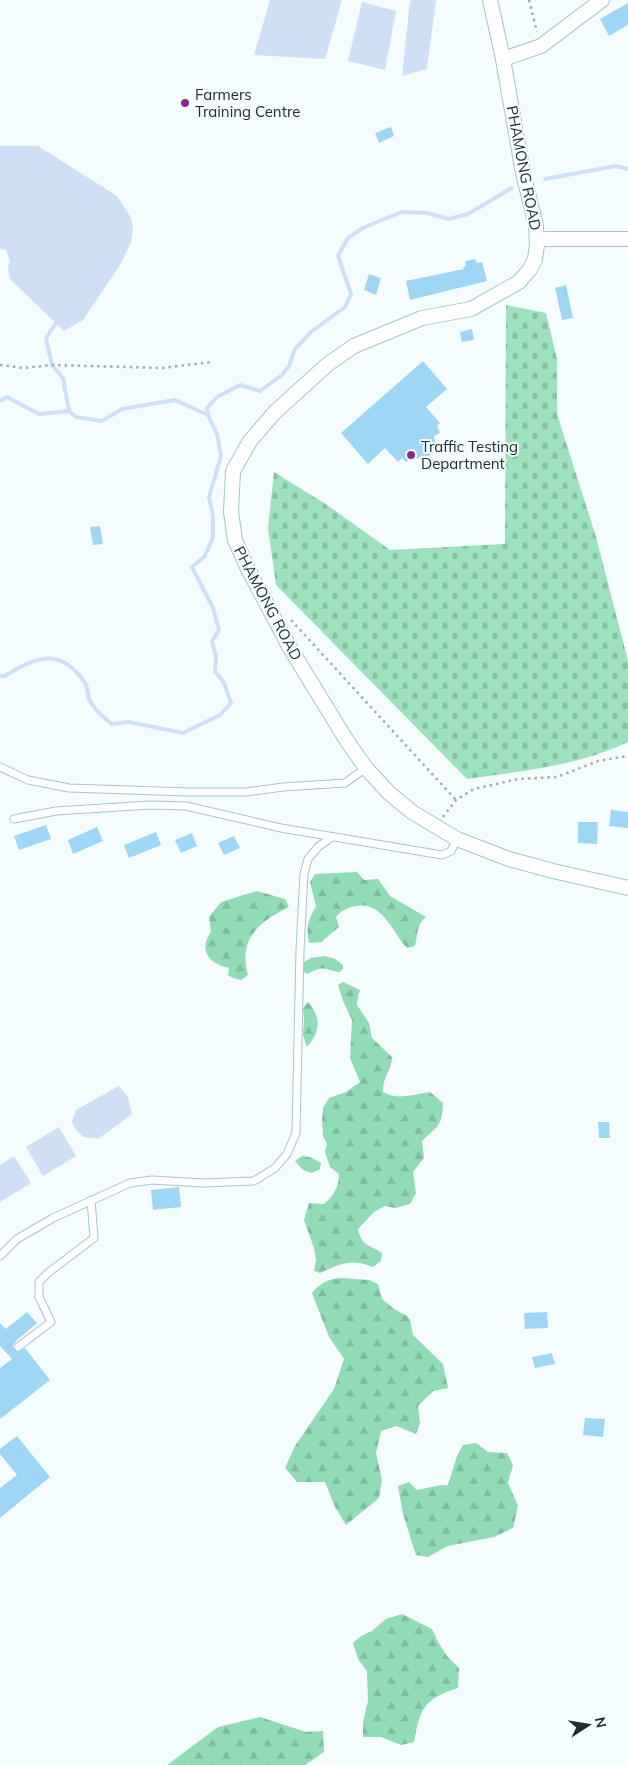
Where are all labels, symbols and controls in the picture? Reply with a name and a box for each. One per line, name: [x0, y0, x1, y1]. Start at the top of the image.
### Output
place label: Farmers Training Centre: [195, 85, 300, 121]
marker: Farmers Training Centre: [179, 97, 191, 109]
street label: PHAMONG ROAD: [503, 104, 545, 232]
place label: Traffic Testing Department: [421, 437, 518, 473]
marker: Traffic Testing Department: [405, 449, 417, 461]
street label: PHAMONG ROAD: [230, 543, 306, 663]
north arrow: [563, 1700, 613, 1750]
text: N: [591, 1715, 611, 1729]

